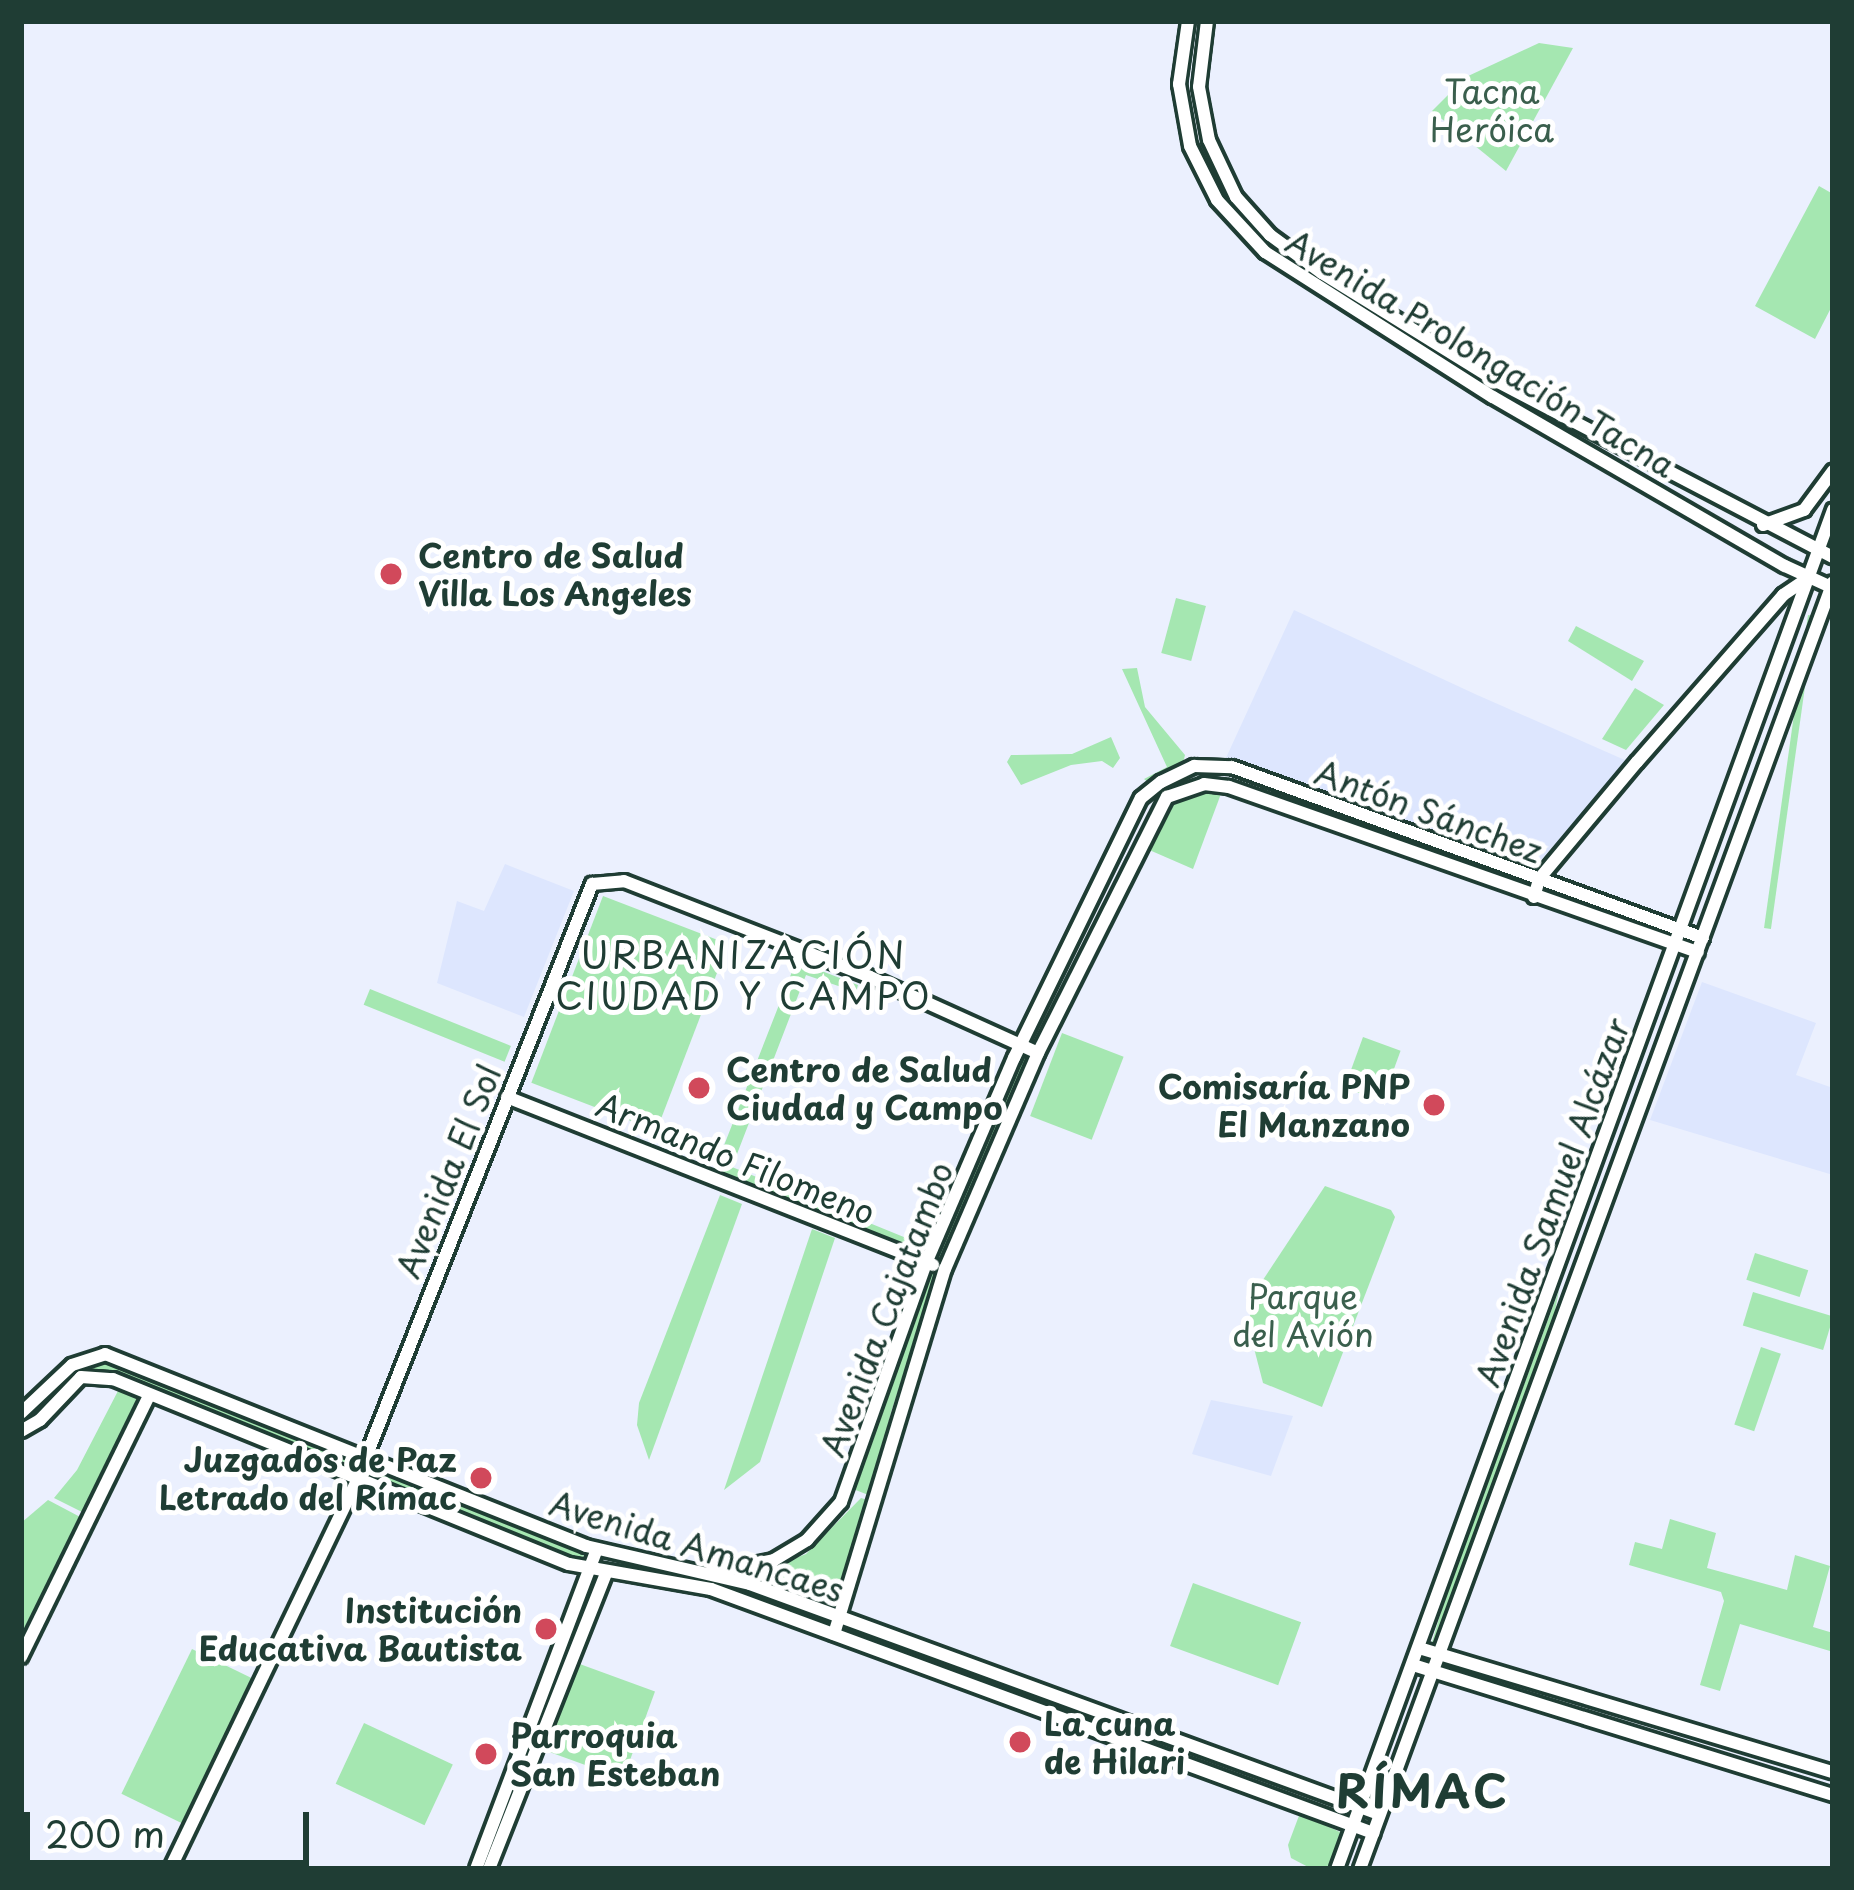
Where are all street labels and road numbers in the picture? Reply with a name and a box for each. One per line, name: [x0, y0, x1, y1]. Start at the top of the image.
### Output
street label: Avenida Prolongación Tacna: [1280, 222, 1682, 484]
street label: Antón Sánchez: [1310, 752, 1548, 870]
street label: Avenida Samuel Alcázar: [1467, 1011, 1637, 1393]
street label: Avenida El Sol: [387, 1059, 509, 1283]
street label: Armando Filomeno: [591, 1084, 881, 1232]
street label: Avenida Cajatambo: [811, 1156, 961, 1462]
street label: Avenida Amancaes: [546, 1483, 848, 1609]

